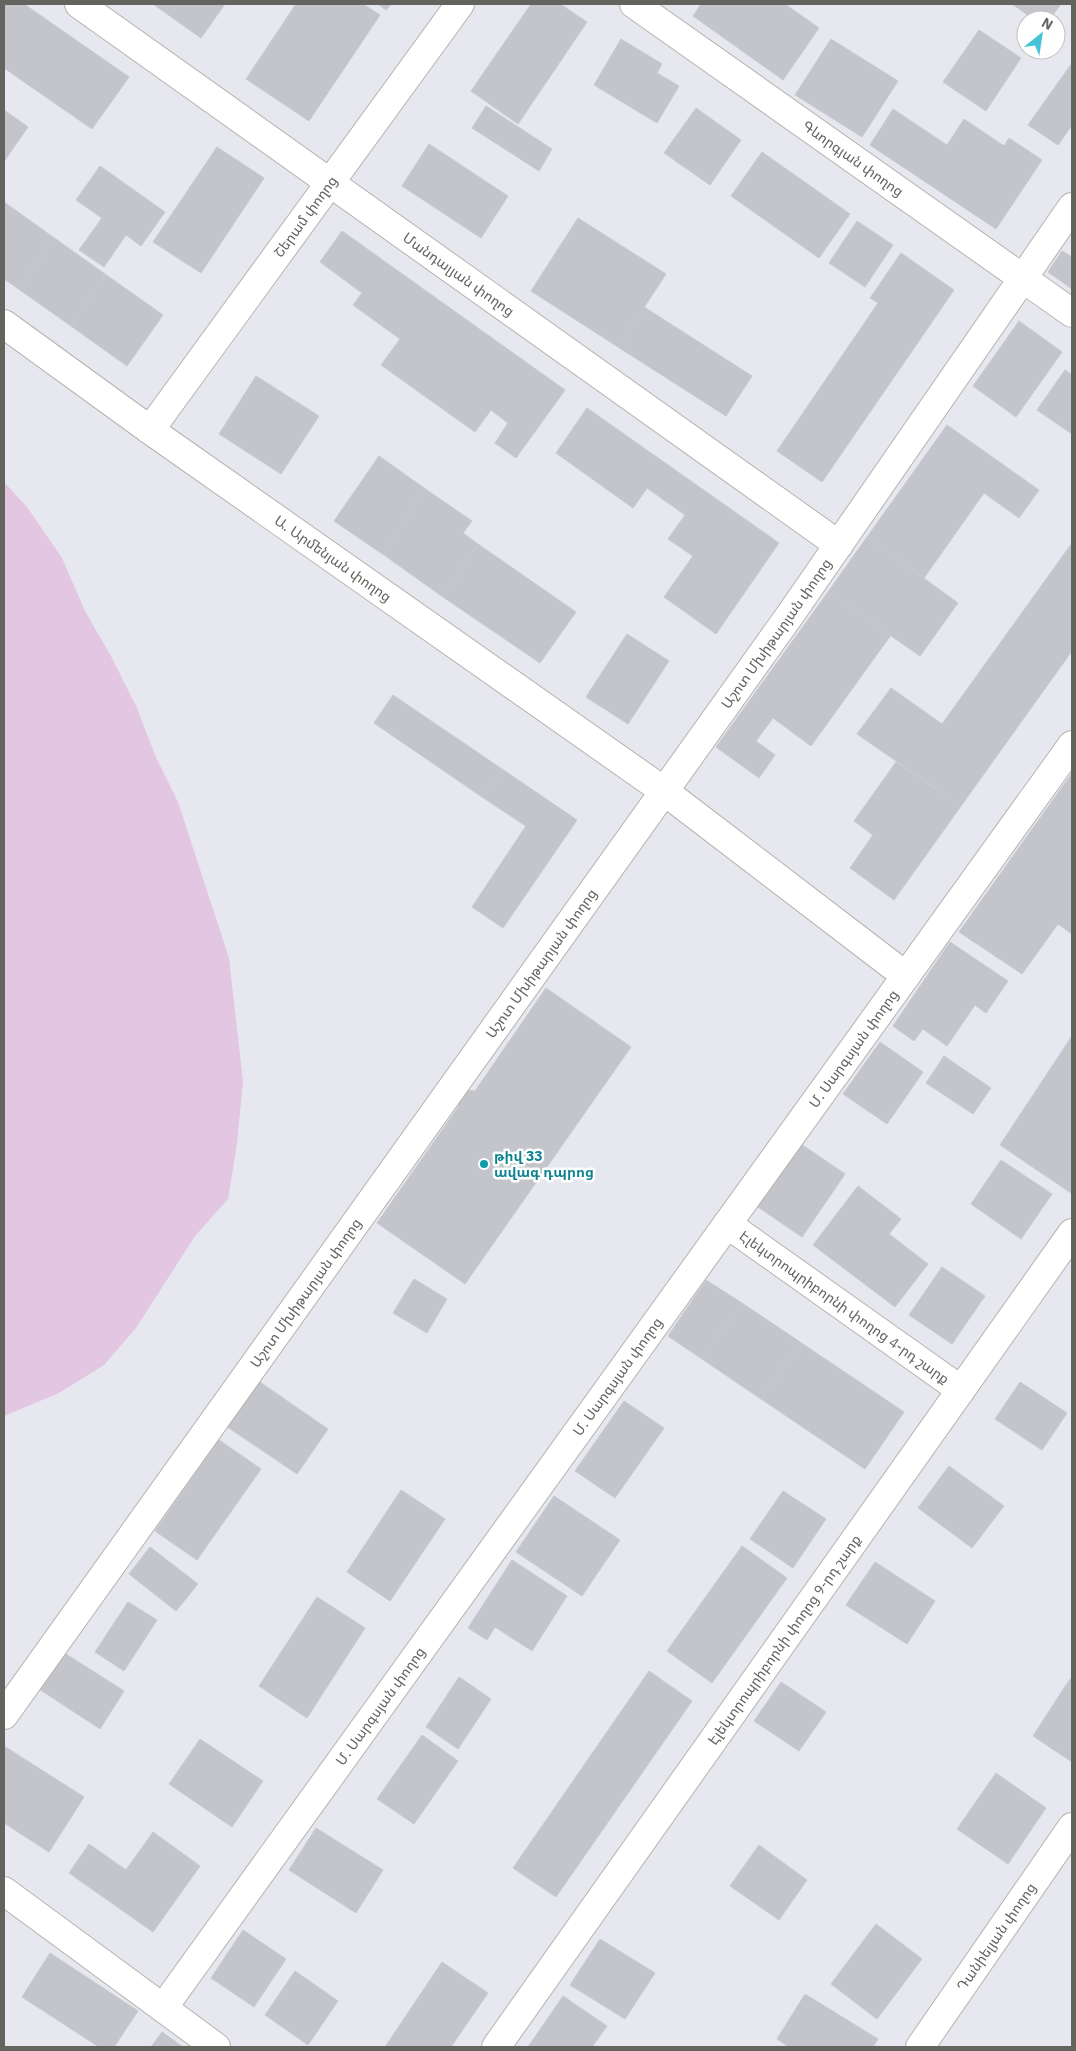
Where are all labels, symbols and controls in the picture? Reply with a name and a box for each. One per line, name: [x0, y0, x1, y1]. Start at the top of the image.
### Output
north arrow: [1016, 10, 1066, 60]
text: N: [1039, 13, 1056, 34]
street label: Գևորգյան փողոց: [799, 117, 907, 200]
street label: Շերամ փողոց: [270, 172, 341, 261]
street label: Մանդալյան փողոց: [399, 228, 518, 320]
street label: Ա. Արմենյան փողոց: [271, 511, 395, 606]
street label: Աշոտ Մխիթարյան փողոց: [717, 555, 835, 712]
street label: Աշոտ Մխիթարյան փողոց: [482, 885, 601, 1041]
street label: Մ. Սարգսյան փողոց: [805, 986, 902, 1111]
place label: թիվ 33 ավագ դպրոց: [494, 1147, 594, 1181]
marker: թիվ 33 ավագ դպրոց: [478, 1158, 490, 1170]
street label: Աշոտ Մխիթարյան փողոց: [246, 1214, 365, 1371]
street label: Էլեկտրոպրիբորնի փողոց 4-րդ շարք: [736, 1227, 953, 1388]
street label: Մ. Սարգսյան փողոց: [569, 1314, 666, 1439]
street label: Էլեկտրոպրիբորնի փողոց 9-րդ շարք: [704, 1531, 865, 1748]
street label: Մ. Սարգսյան փողոց: [332, 1643, 429, 1769]
street label: Դանիելյան փողոց: [953, 1879, 1040, 1994]

